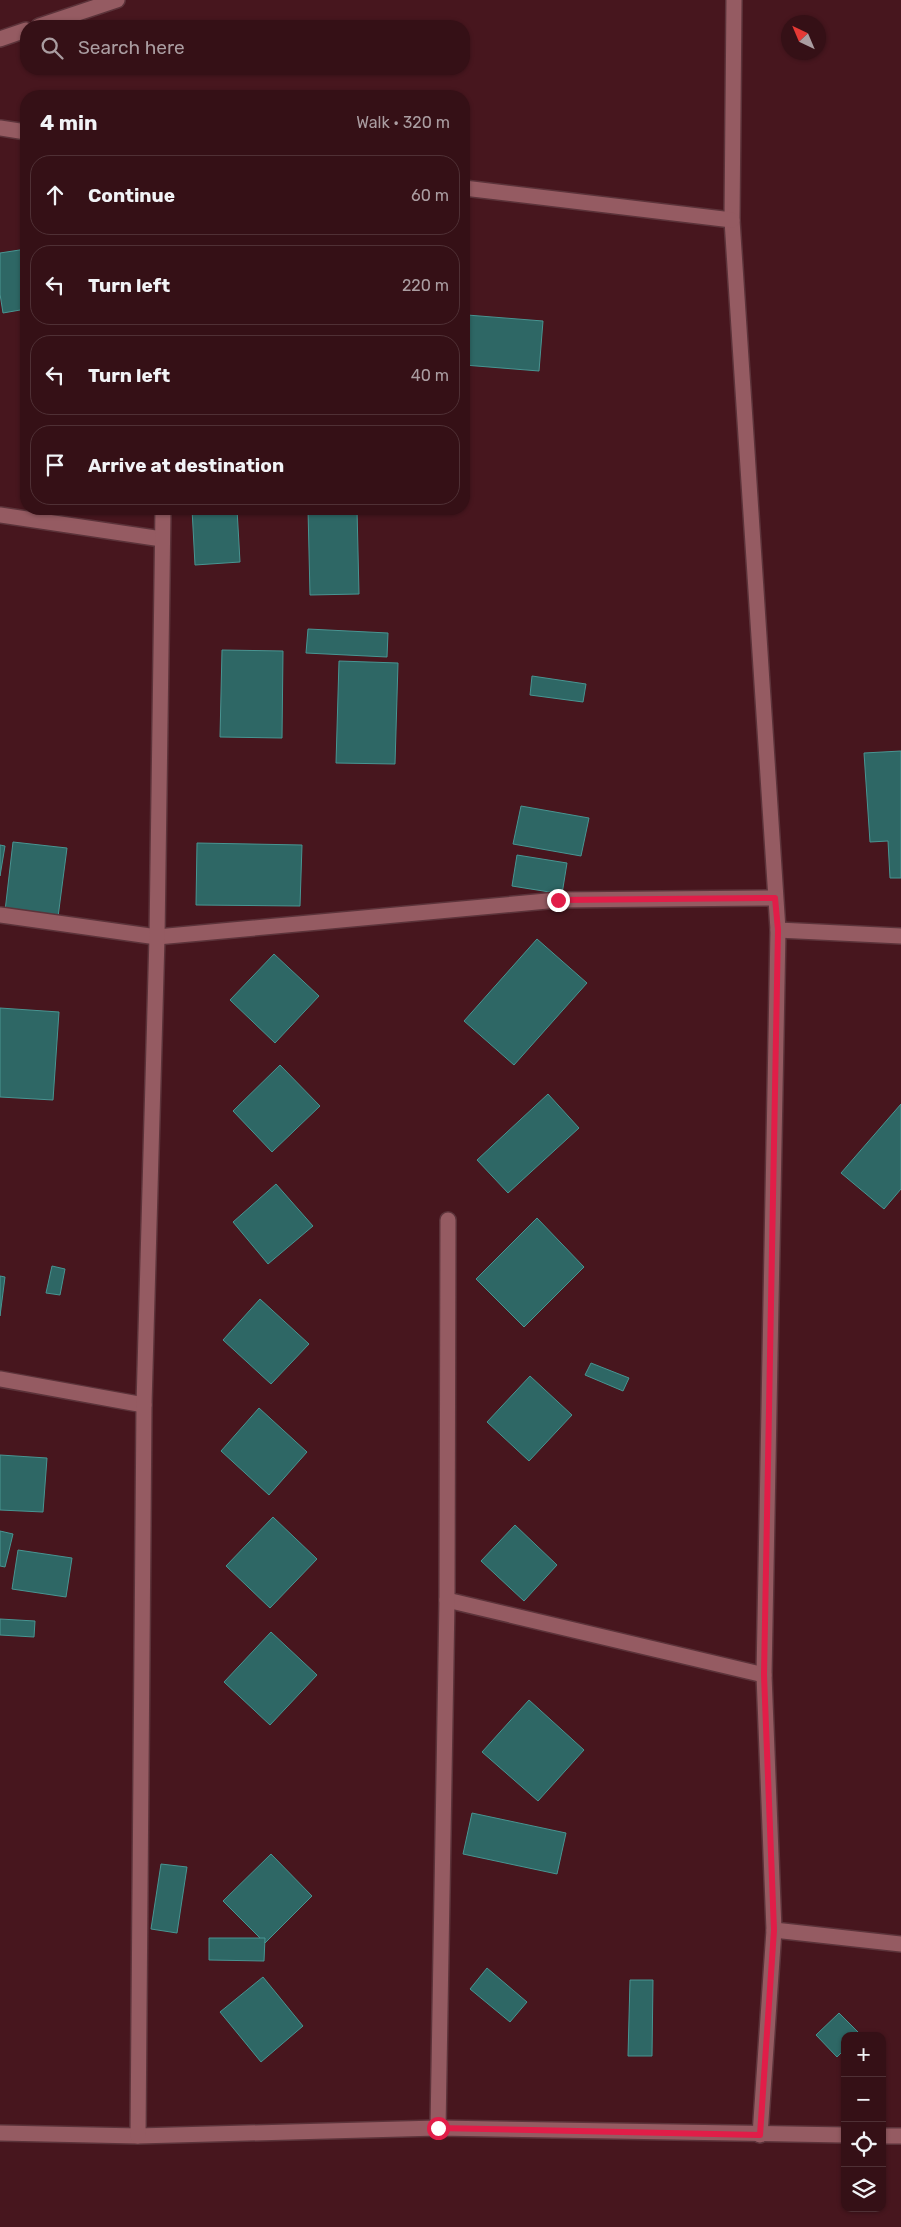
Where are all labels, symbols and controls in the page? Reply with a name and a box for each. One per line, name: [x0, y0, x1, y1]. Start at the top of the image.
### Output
north arrow: [781, 15, 826, 60]
search box: [20, 20, 470, 75]
icon: search: [38, 34, 66, 62]
text: Search here: [78, 36, 185, 59]
text: 4 min: [40, 110, 98, 135]
text: Walk · 320 m: [356, 113, 450, 132]
icon: ahead: [41, 181, 69, 209]
text: Continue: [88, 184, 175, 207]
text: 60 m: [411, 186, 449, 205]
icon: left: [41, 271, 69, 299]
text: Turn left: [88, 274, 170, 297]
text: 220 m: [402, 276, 449, 295]
icon: left: [41, 361, 69, 389]
text: Turn left: [88, 364, 170, 387]
text: 40 m: [411, 366, 449, 385]
icon: arrive: [41, 451, 69, 479]
text: Arrive at destination: [88, 454, 284, 477]
route end: [547, 889, 570, 912]
map controls: [841, 2032, 886, 2212]
button: +: [841, 2032, 886, 2077]
button: −: [841, 2077, 886, 2122]
route start: [427, 2117, 450, 2140]
button: locate: [841, 2122, 886, 2167]
button: layers: [841, 2167, 886, 2212]

